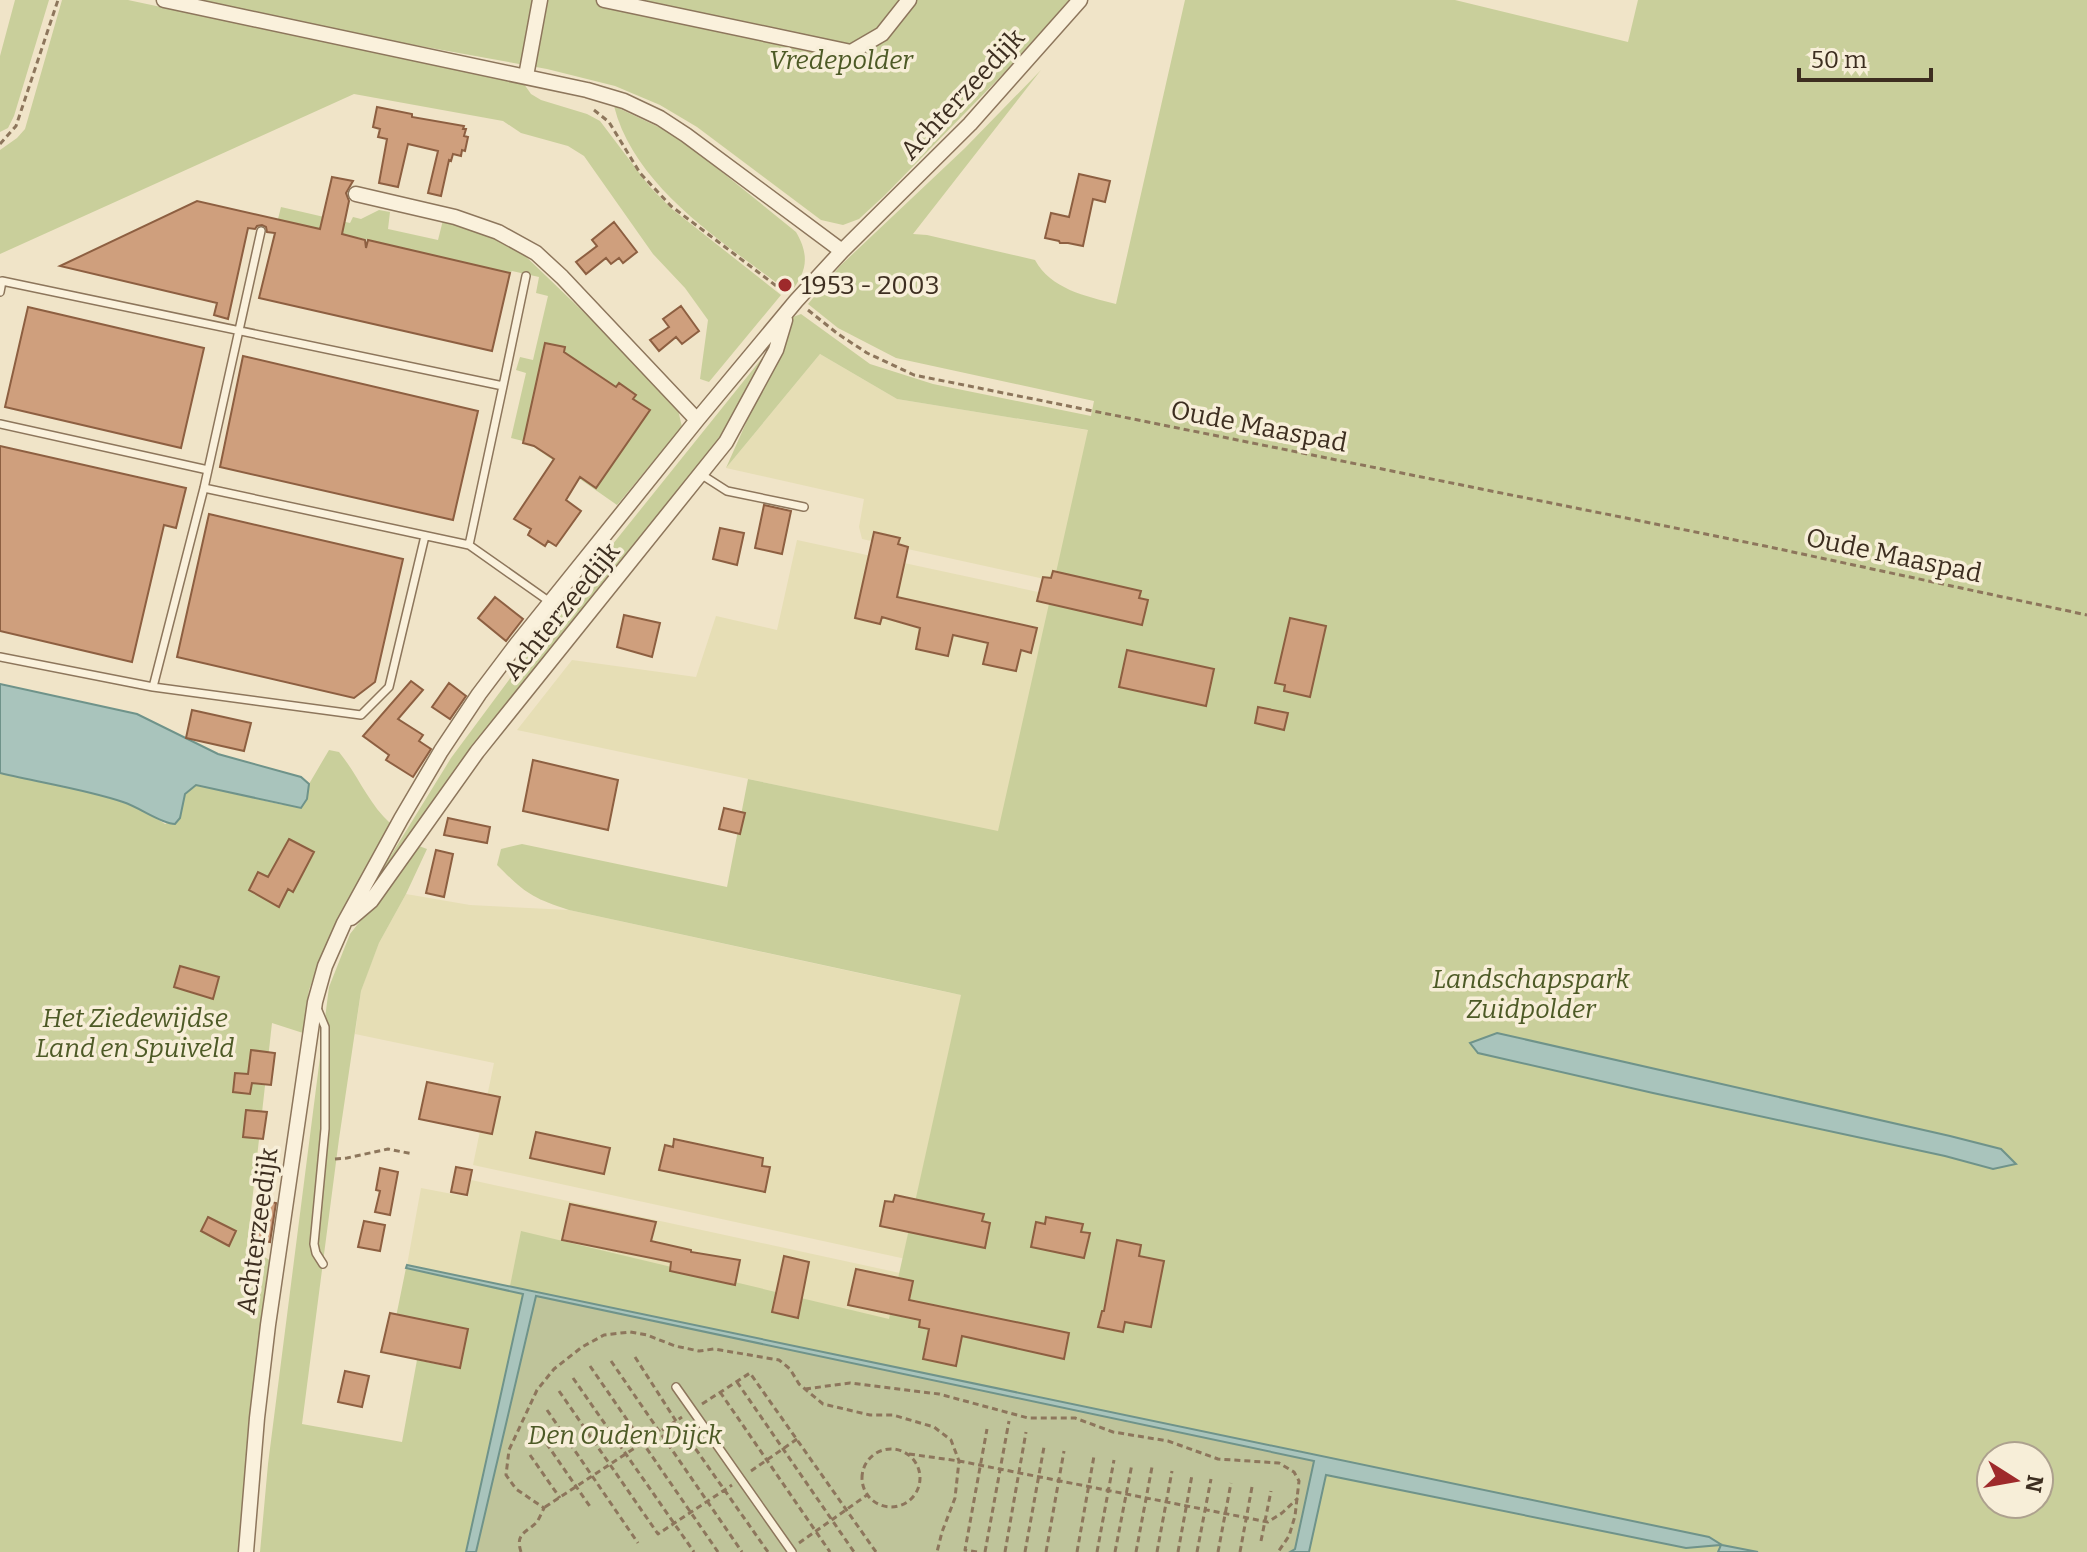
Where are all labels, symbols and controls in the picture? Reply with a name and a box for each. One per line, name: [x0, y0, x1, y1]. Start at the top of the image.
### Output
street label: Achterzeedijk: [894, 22, 1031, 166]
scale bar: [1799, 32, 1931, 82]
park label: Vredepolder: [769, 45, 914, 76]
text: 50 m: [1811, 46, 1867, 74]
place label: 1953 - 2003: [801, 270, 940, 301]
marker: 1953 - 2003: [776, 276, 794, 294]
street label: Oude Maaspad: [1168, 394, 1350, 459]
street label: Oude Maaspad: [1803, 522, 1985, 589]
street label: Achterzeedijk: [497, 536, 626, 686]
park label: Landschapspark Zuidpolder: [1432, 964, 1631, 1025]
park label: Het Ziedewijdse Land en Spuiveld: [36, 1003, 234, 1064]
street label: Achterzeedijk: [230, 1146, 285, 1316]
park label: Den Ouden Dijck: [528, 1420, 723, 1451]
north arrow: [1975, 1440, 2055, 1520]
text: N: [2019, 1473, 2049, 1495]

